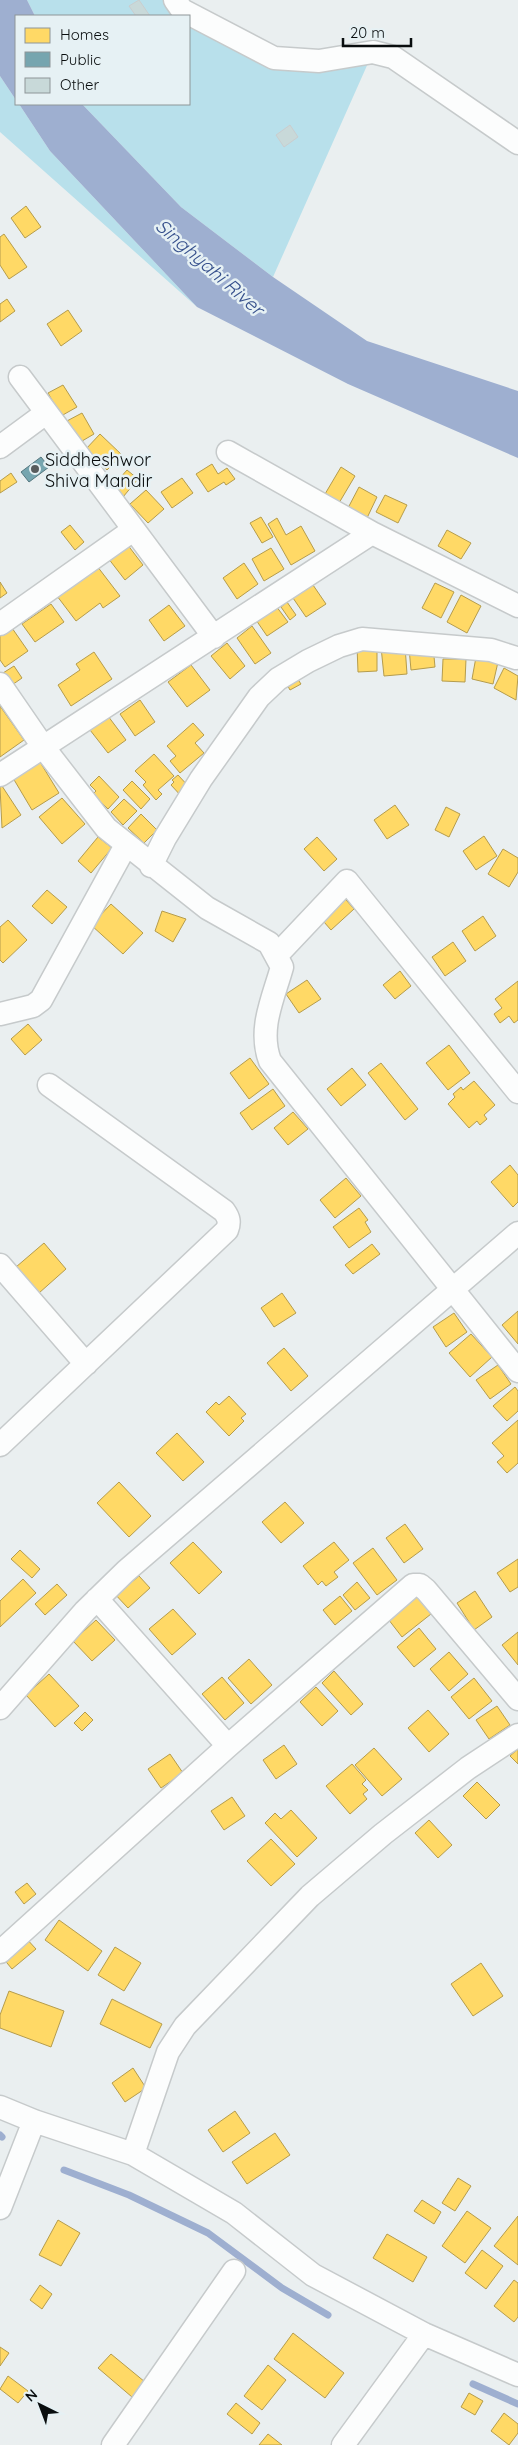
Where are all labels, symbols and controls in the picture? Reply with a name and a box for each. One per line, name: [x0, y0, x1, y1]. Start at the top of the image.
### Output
legend: [15, 15, 190, 105]
scale bar: [343, 15, 410, 47]
text: 20 m: [350, 23, 385, 42]
text: Homes: [60, 25, 109, 44]
text: Public: [60, 50, 101, 69]
text: Other: [60, 75, 100, 94]
water label: Singhyahi River: [151, 214, 271, 322]
place label: Siddheshwor Shiva Mandir: [45, 448, 152, 492]
marker: Siddheshwor Shiva Mandir: [29, 463, 41, 475]
north arrow: [15, 2380, 65, 2430]
text: N: [21, 2385, 41, 2405]

